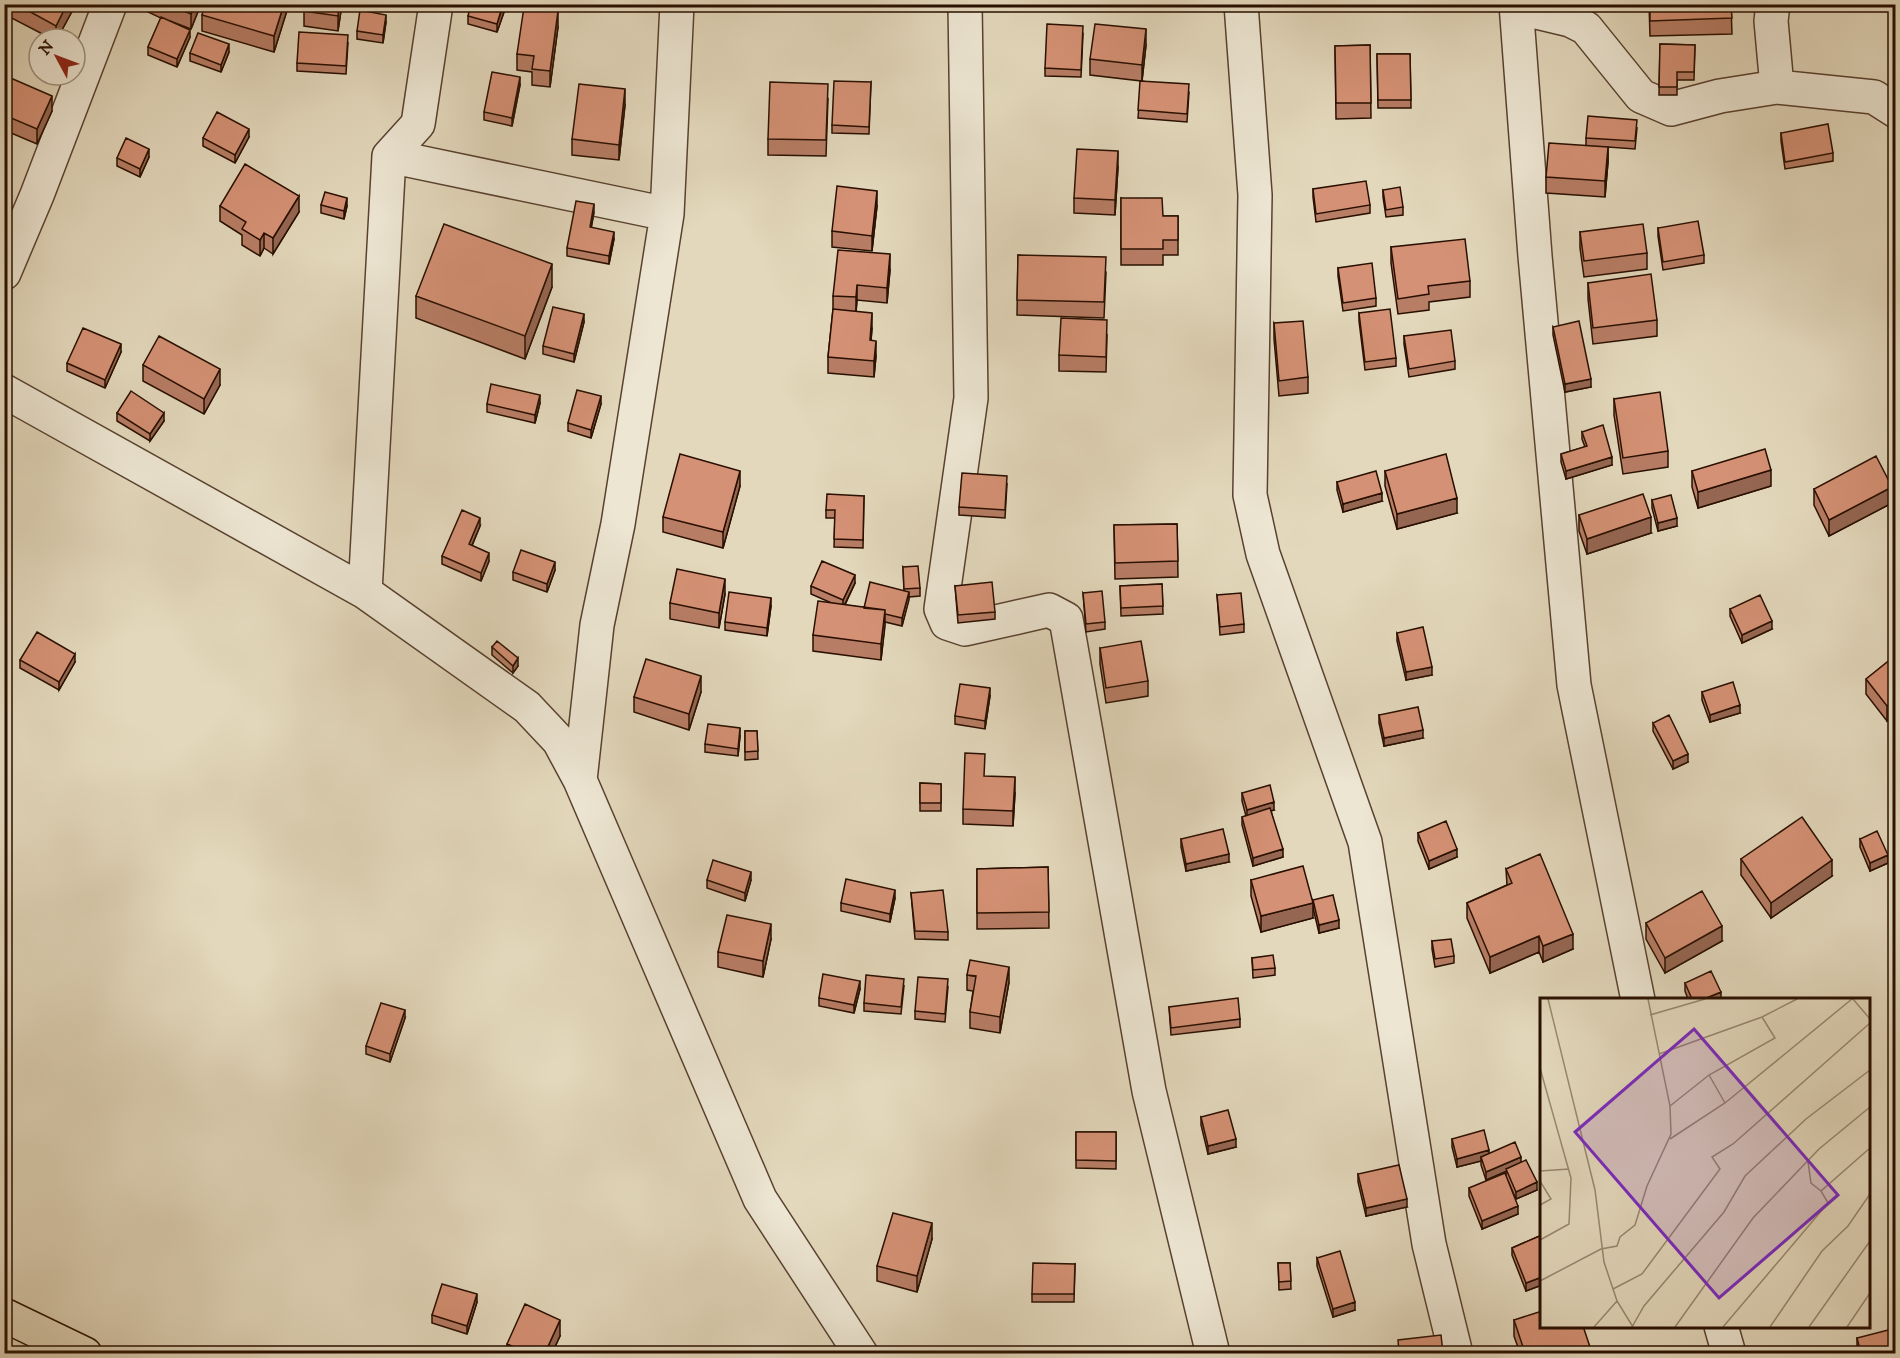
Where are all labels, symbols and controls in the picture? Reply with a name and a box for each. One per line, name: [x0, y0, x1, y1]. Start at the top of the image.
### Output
north arrow: [27, 27, 87, 87]
text: N: [35, 36, 58, 59]
inset map: [1540, 998, 1870, 1328]

